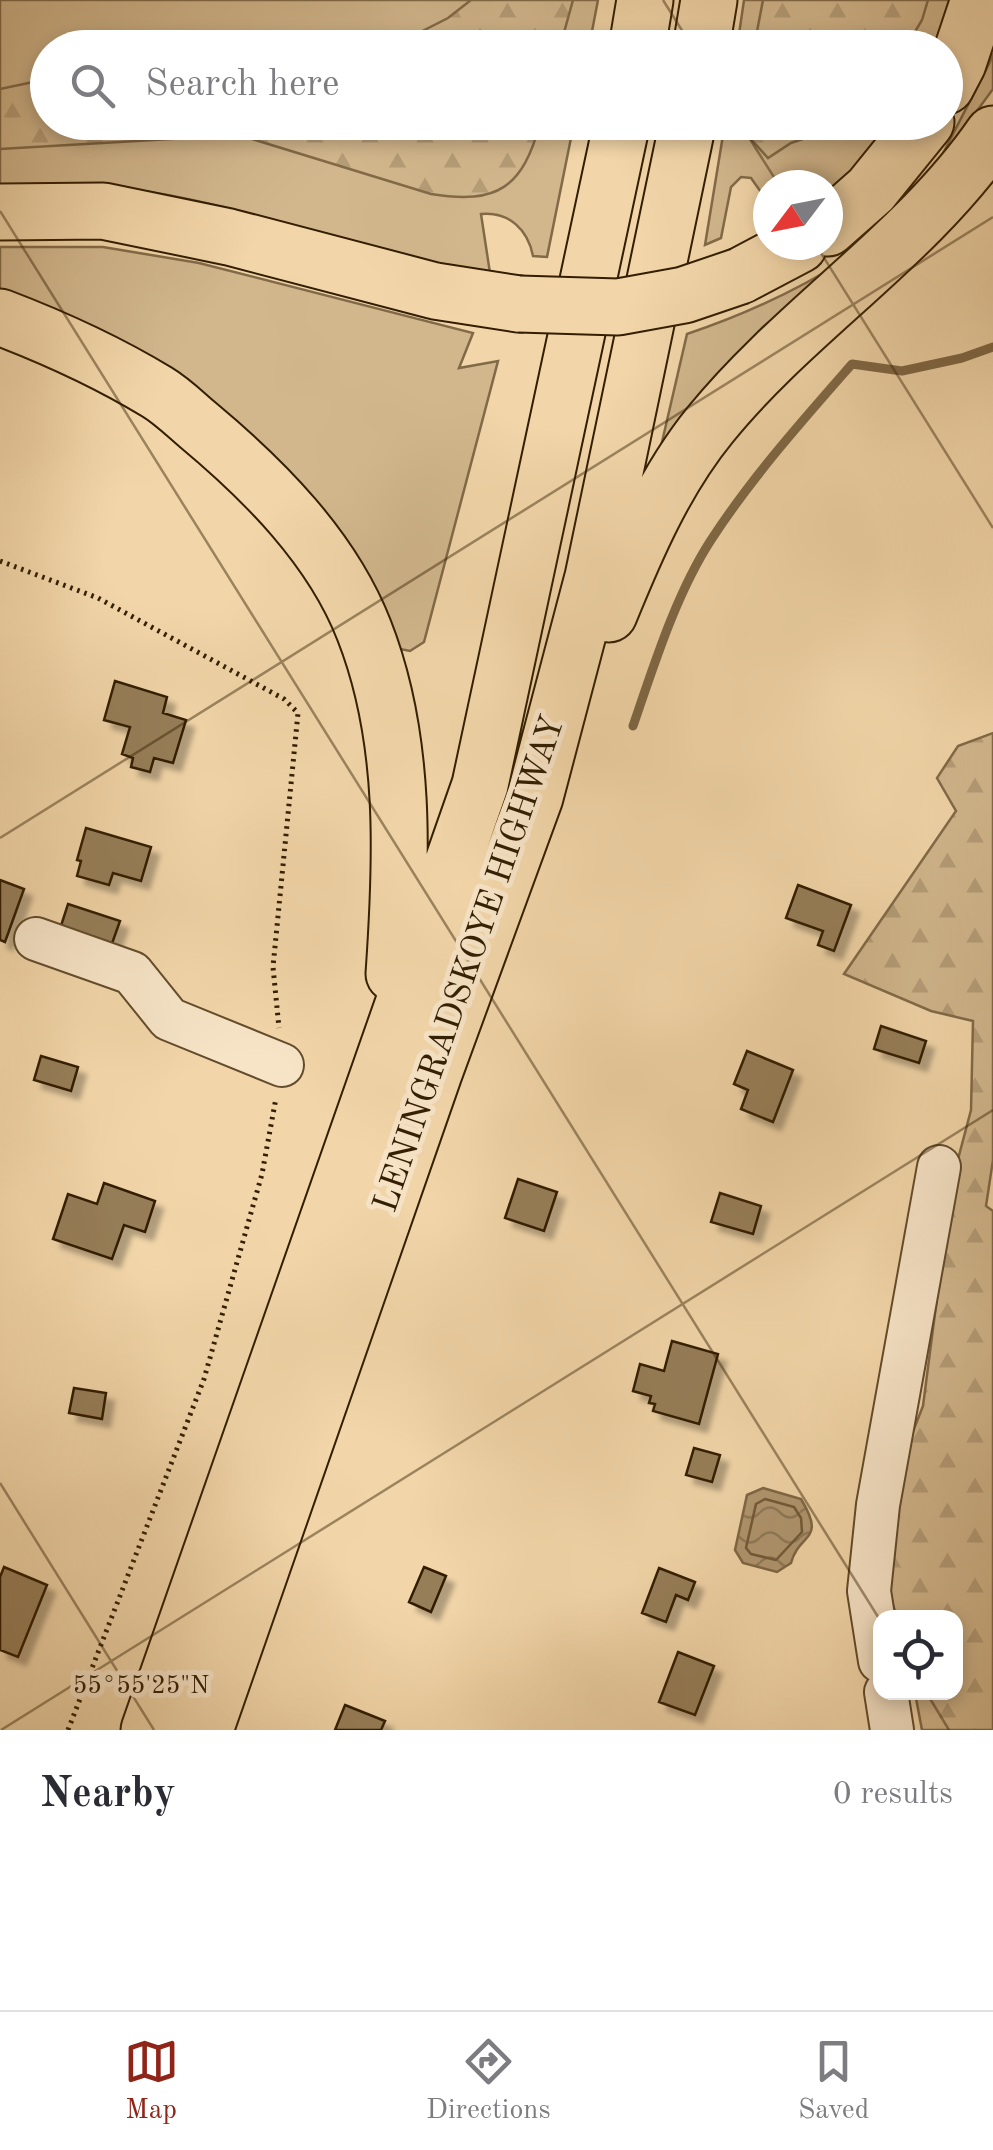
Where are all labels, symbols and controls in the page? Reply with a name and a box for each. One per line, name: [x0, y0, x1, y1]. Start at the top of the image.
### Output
search box: [30, 30, 963, 140]
icon: search: [65, 58, 120, 113]
text: Search here: [145, 66, 340, 104]
north arrow: [753, 170, 843, 260]
street label: LENINGRADSKOYE HIGHWAY: [368, 711, 572, 1217]
map controls: [873, 1610, 963, 1700]
button: locate: [873, 1610, 963, 1700]
text: 55°55'25"N: [73, 1674, 209, 1699]
text: Nearby: [40, 1774, 176, 1816]
text: 0 results: [833, 1779, 953, 1811]
tab: Map: [124, 2034, 179, 2129]
tab: Directions: [426, 2034, 551, 2129]
tab: Saved: [798, 2034, 869, 2129]

